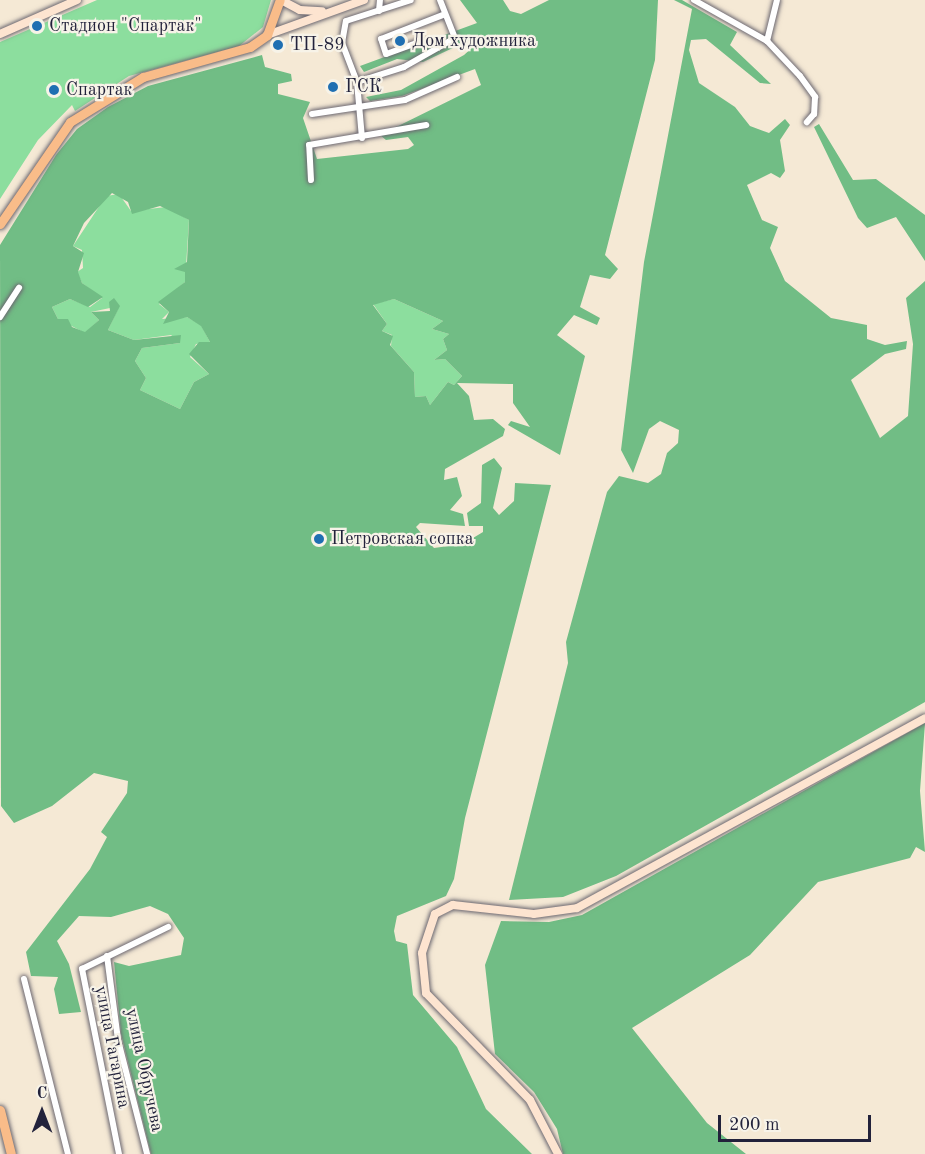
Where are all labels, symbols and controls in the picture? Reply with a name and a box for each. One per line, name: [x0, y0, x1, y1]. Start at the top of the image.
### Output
place label: Стадион "Спартак": [49, 15, 202, 37]
marker: Стадион "Спартак": [30, 19, 44, 33]
place label: Дом художника: [412, 30, 536, 52]
place label: ТП-89: [290, 34, 345, 56]
marker: Дом художника: [393, 34, 407, 48]
marker: ТП-89: [271, 38, 285, 52]
place label: ГСК: [345, 76, 382, 98]
place label: Спартак: [66, 79, 133, 101]
marker: ГСК: [326, 80, 340, 94]
marker: Спартак: [47, 83, 61, 97]
place label: Петровская сопка: [331, 528, 474, 550]
marker: Петровская сопка: [312, 532, 326, 546]
street label: улица Гагарина: [90, 984, 134, 1110]
street label: улица Обручева: [120, 1006, 168, 1134]
north arrow: [12, 1082, 72, 1142]
text: С: [37, 1086, 47, 1102]
scale bar: [721, 1103, 874, 1141]
text: 200 m: [729, 1116, 780, 1134]

